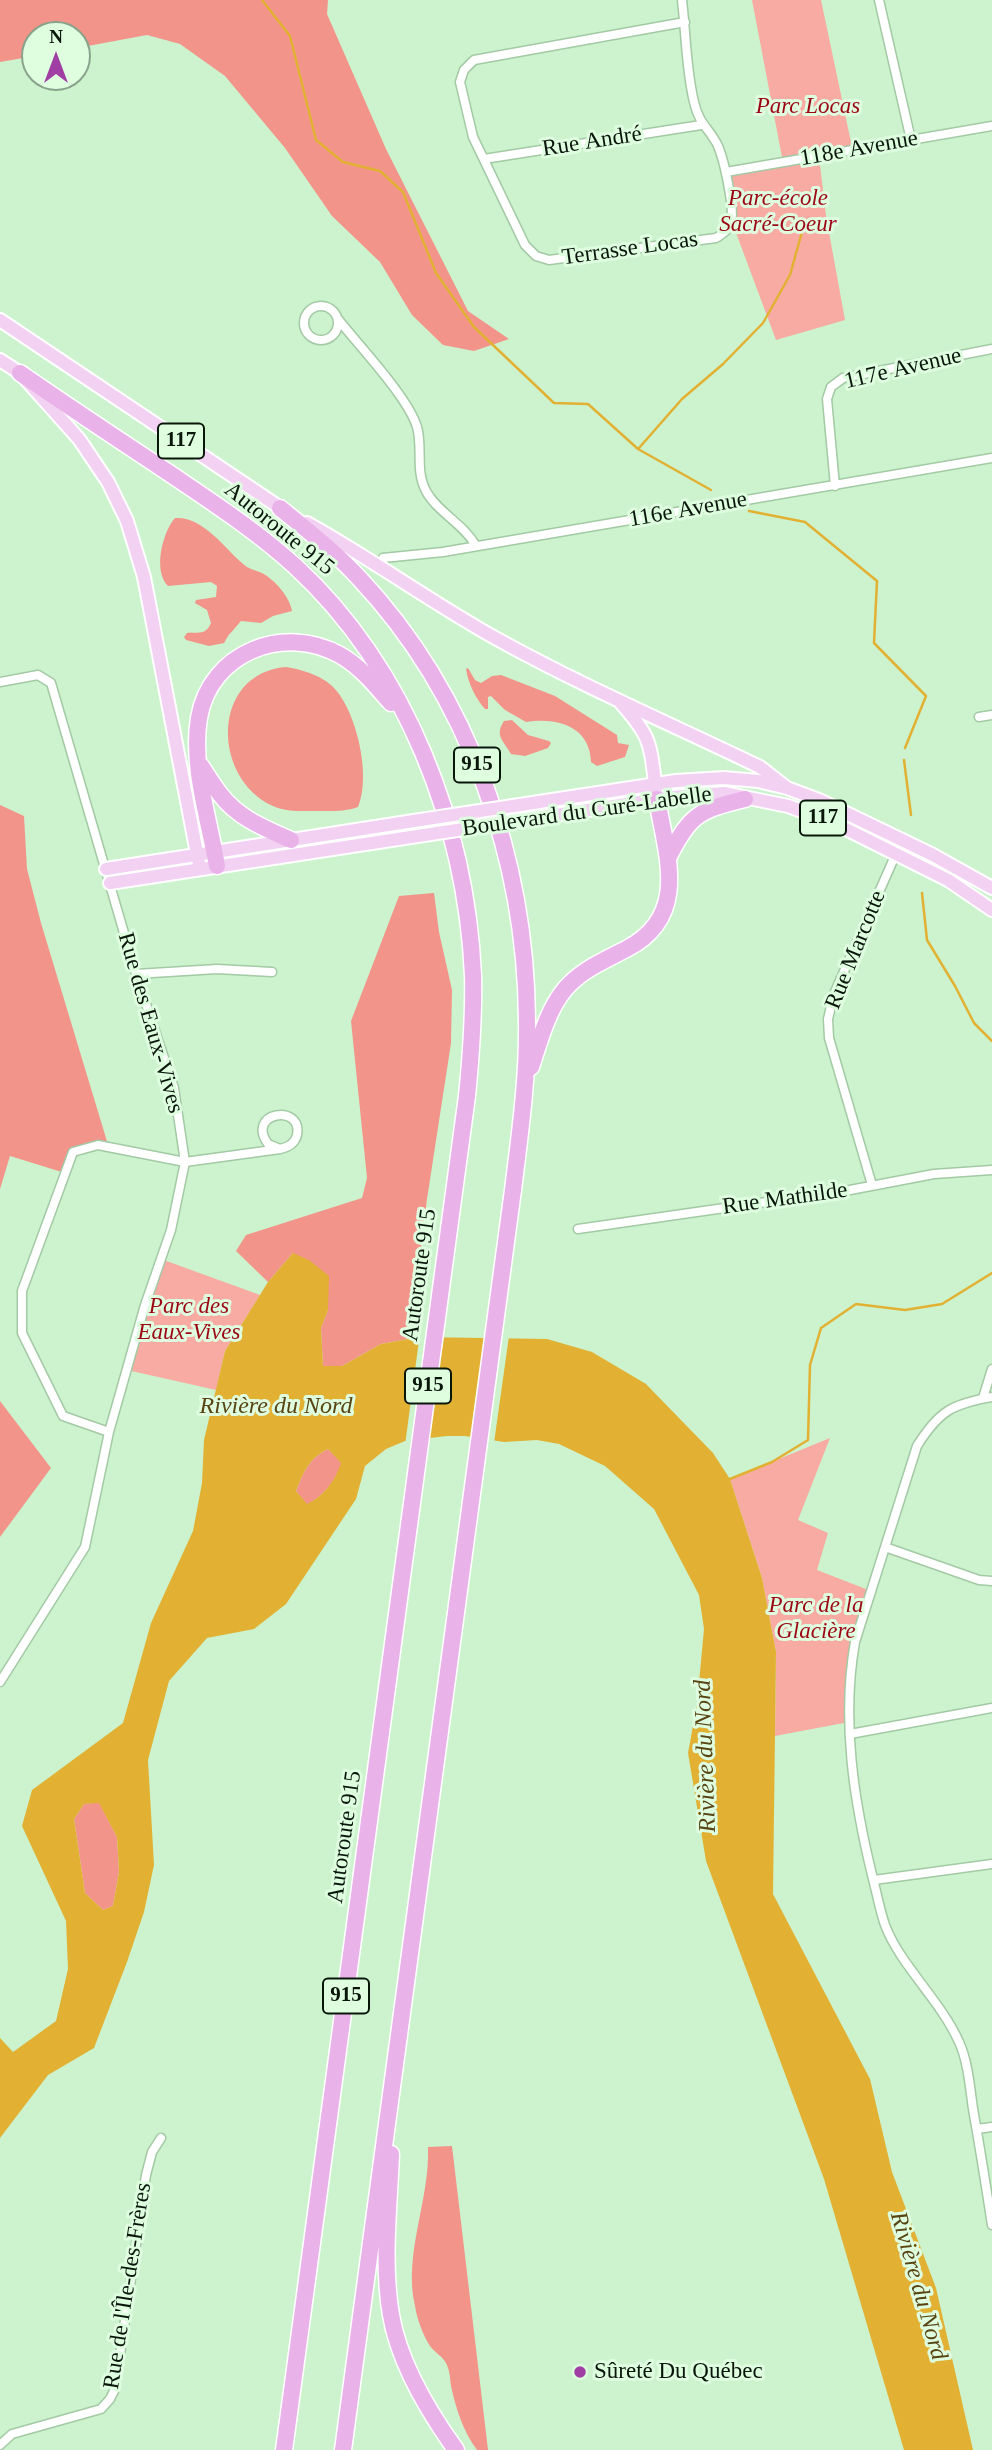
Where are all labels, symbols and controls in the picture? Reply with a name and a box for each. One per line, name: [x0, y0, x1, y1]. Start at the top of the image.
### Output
north arrow: [21, 21, 91, 91]
text: N: [49, 26, 63, 47]
park label: Parc Locas: [756, 93, 860, 121]
street label: Rue André: [540, 121, 644, 163]
street label: 118e Avenue: [798, 125, 920, 173]
park label: Parc-école Sacré-Coeur: [719, 185, 837, 239]
street label: Terrasse Locas: [560, 226, 700, 272]
street label: 117e Avenue: [842, 342, 964, 396]
road number: 117: [158, 424, 204, 458]
street label: Autoroute 915: [218, 476, 340, 582]
street label: 116e Avenue: [627, 486, 749, 534]
road number: 915: [454, 748, 500, 782]
street label: Boulevard du Curé-Labelle: [460, 781, 714, 843]
road number: 117: [800, 800, 846, 836]
street label: Rue Marcotte: [820, 887, 892, 1013]
street label: Rue des Eaux-Vives: [111, 930, 189, 1116]
street label: Rue Mathilde: [721, 1177, 849, 1221]
street label: Autoroute 915: [397, 1207, 443, 1343]
park label: Parc des Eaux-Vives: [137, 1293, 241, 1347]
road number: 915: [405, 1368, 451, 1404]
water label: Rivière du Nord: [200, 1393, 352, 1421]
park label: Parc de la Glacière: [769, 1592, 863, 1646]
water label: Rivière du Nord: [689, 1679, 723, 1833]
street label: Autoroute 915: [322, 1769, 368, 1905]
road number: 915: [323, 1979, 369, 2014]
street label: Rue de l'Île-des-Frères: [98, 2181, 158, 2391]
water label: Rivière du Nord: [883, 2209, 953, 2363]
place label: Sûreté Du Québec: [594, 2358, 763, 2386]
marker: Sûreté Du Québec: [572, 2364, 588, 2380]

